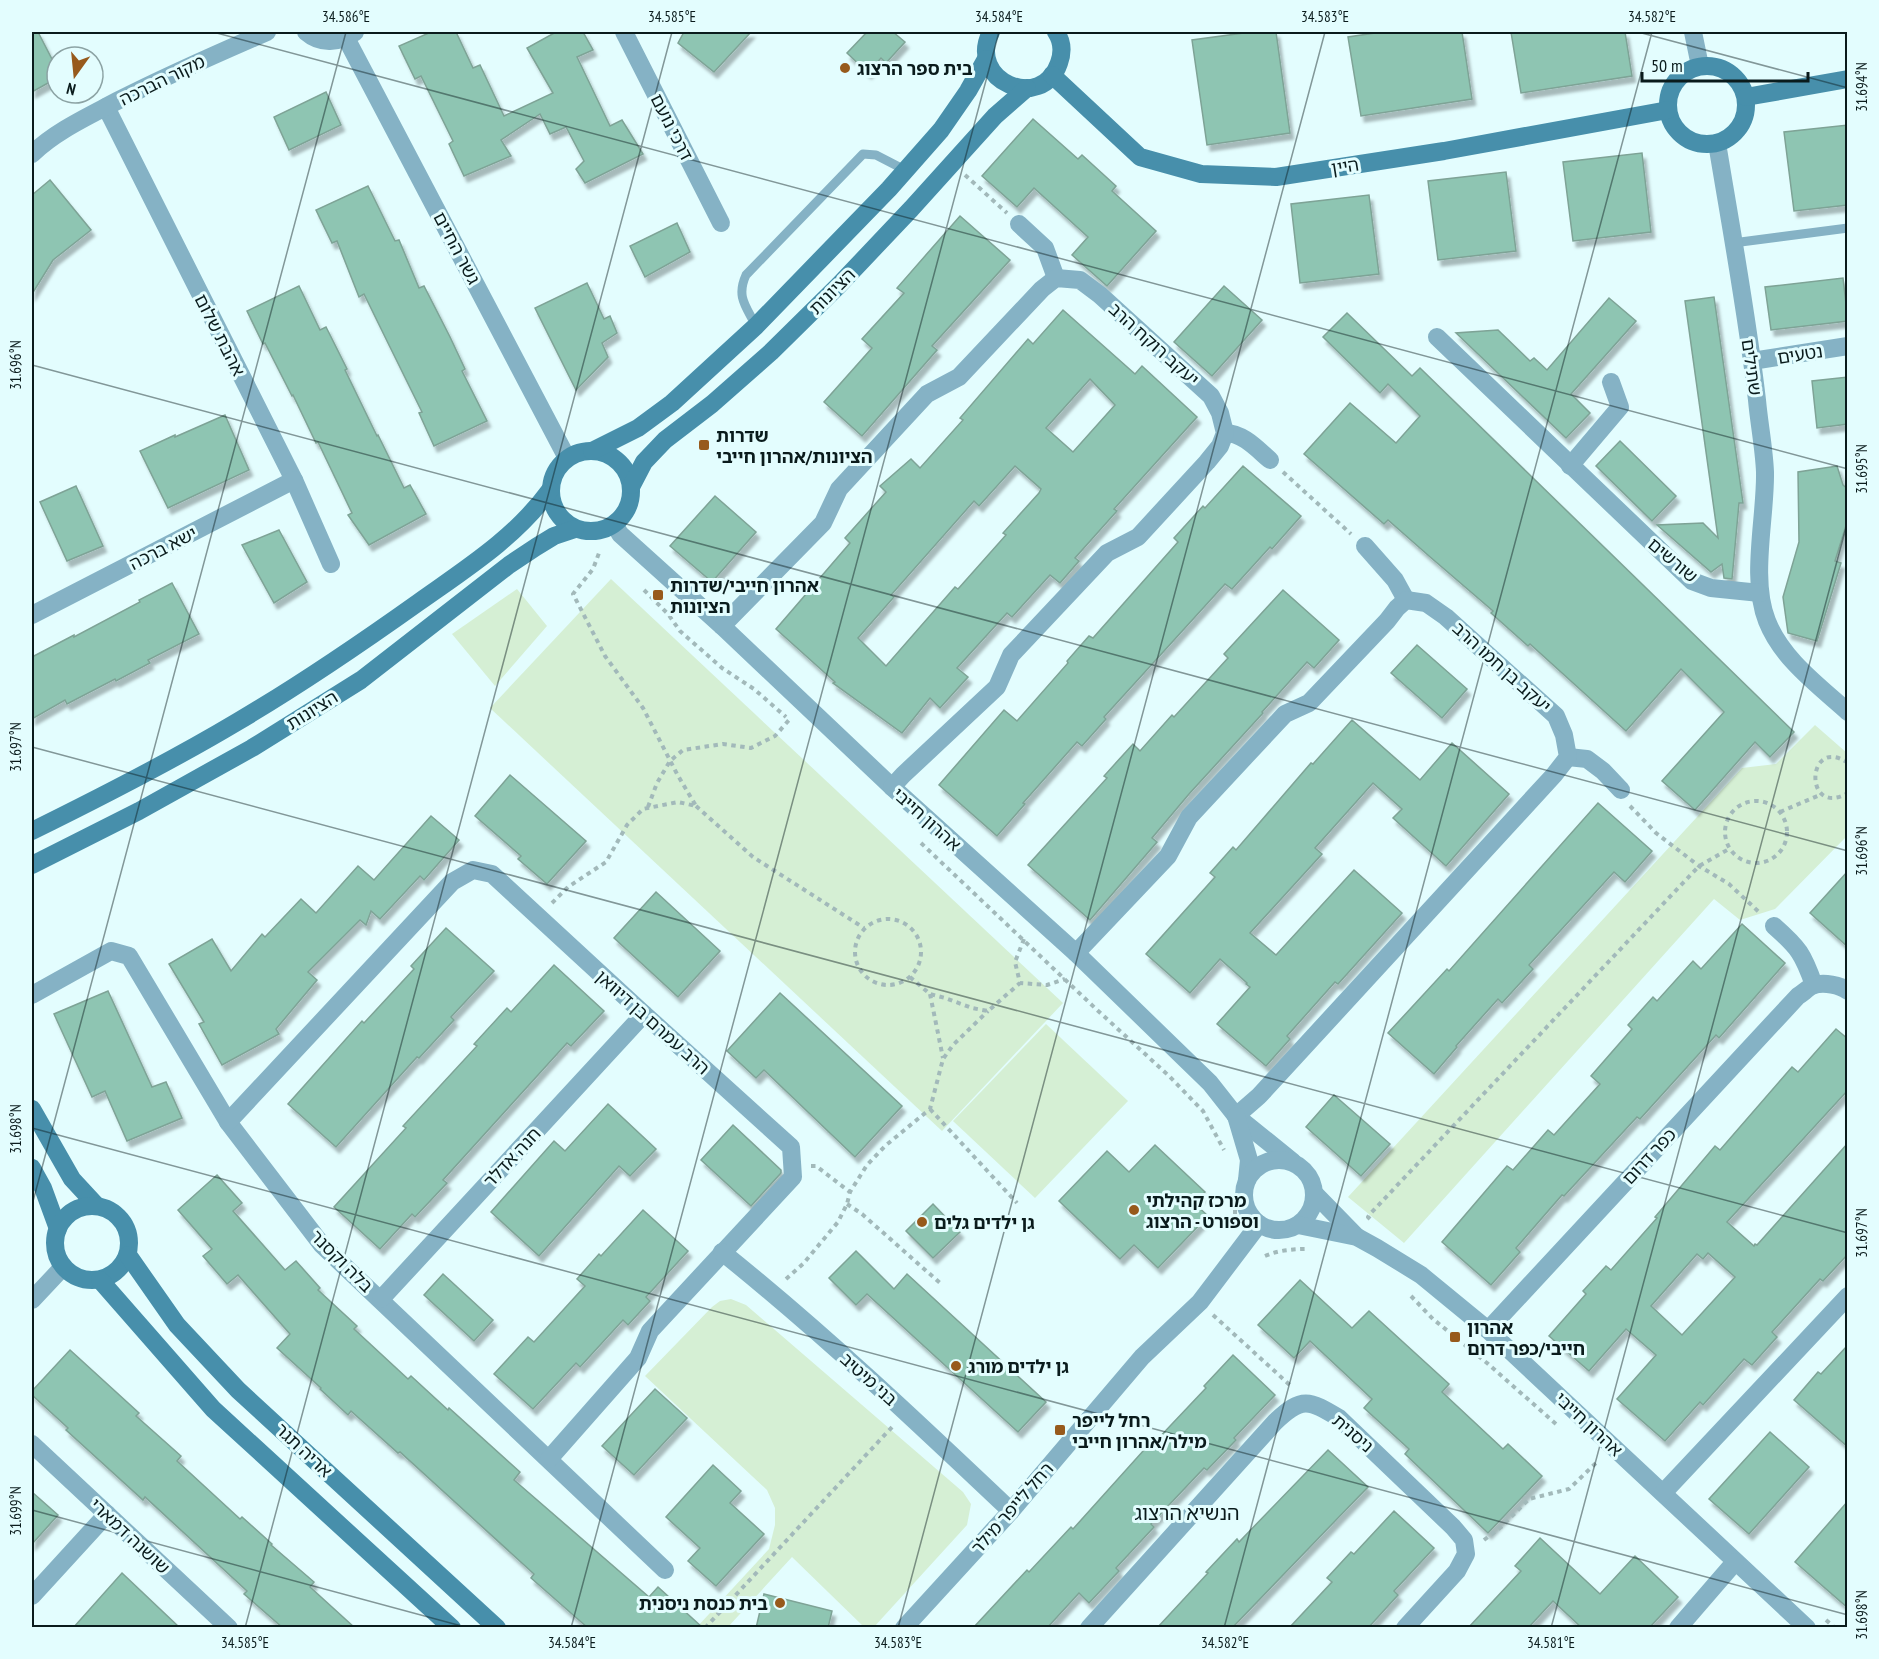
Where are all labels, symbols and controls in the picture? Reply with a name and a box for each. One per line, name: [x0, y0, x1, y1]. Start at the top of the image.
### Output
text: 34.586°E: [322, 7, 370, 26]
text: 34.585°E: [648, 7, 696, 26]
text: 34.584°E: [975, 7, 1023, 26]
text: 34.583°E: [1301, 7, 1349, 26]
text: 34.582°E: [1628, 7, 1676, 26]
north arrow: [45, 45, 105, 105]
scale bar: [1642, 45, 1808, 83]
street label: מקור הברכה: [115, 49, 209, 111]
text: 50 m: [1651, 54, 1683, 77]
place label: בית ספר הרצוג: [857, 57, 973, 80]
marker: בית ספר הרצוג: [838, 61, 852, 75]
text: 31.694°N: [1852, 62, 1871, 112]
text: N: [64, 79, 78, 100]
street label: דרכי נועם: [645, 90, 699, 164]
street label: היין: [1329, 152, 1361, 180]
street label: גשר החיים: [428, 208, 486, 288]
street label: הציונות: [804, 263, 860, 319]
street label: אהבת שלום: [190, 290, 250, 380]
street label: יעקב רוקח הרב: [1104, 297, 1204, 391]
street label: שתילים: [1737, 337, 1767, 397]
street label: נטעים: [1776, 339, 1824, 369]
text: 31.696°N: [6, 340, 25, 390]
place label: שדרות הציונות/אהרון חייבי: [716, 424, 873, 468]
marker: שדרות הציונות/אהרון חייבי: [697, 438, 711, 452]
text: 31.695°N: [1852, 444, 1871, 494]
street label: ישא ברכה: [125, 521, 201, 575]
street label: שורשים: [1643, 533, 1703, 587]
place label: אהרון חייבי/שדרות הציונות: [670, 574, 819, 618]
marker: אהרון חייבי/שדרות הציונות: [651, 588, 665, 602]
street label: יעקב בן חמו הרב: [1448, 617, 1556, 717]
street label: הציונות: [282, 685, 342, 735]
text: 31.697°N: [6, 722, 25, 772]
street label: אהרון חייבי: [888, 782, 966, 856]
text: 31.696°N: [1852, 826, 1871, 876]
street label: הרב עמרם בן דיוואן: [591, 965, 715, 1079]
text: 31.698°N: [6, 1104, 25, 1154]
street label: חנה אדלר: [478, 1122, 546, 1192]
street label: כפר דרום: [1617, 1123, 1681, 1189]
place label: מרכז קהילתי וספורט - הרצוג: [1146, 1189, 1259, 1233]
marker: מרכז קהילתי וספורט - הרצוג: [1127, 1203, 1141, 1217]
text: 31.697°N: [1852, 1208, 1871, 1258]
place label: גן ילדים גלים: [934, 1211, 1035, 1234]
marker: גן ילדים גלים: [915, 1215, 929, 1229]
street label: בלה וקסנר: [306, 1225, 378, 1297]
place label: אהרון חייבי/כפר דרום: [1467, 1316, 1585, 1360]
marker: אהרון חייבי/כפר דרום: [1448, 1330, 1462, 1344]
street label: בני מיטיב: [836, 1347, 902, 1411]
place label: גן ילדים מורג: [968, 1355, 1069, 1378]
marker: גן ילדים מורג: [949, 1359, 963, 1373]
street label: אהרון חייבי: [1550, 1387, 1628, 1461]
place label: רחל לייפר מילר/אהרון חייבי: [1072, 1409, 1207, 1453]
street label: ניסנית: [1328, 1409, 1378, 1457]
street label: אריה תגר: [271, 1418, 337, 1482]
marker: רחל לייפר מילר/אהרון חייבי: [1053, 1423, 1067, 1437]
street label: רחל לייפר מילר: [966, 1457, 1058, 1559]
text: 31.699°N: [6, 1486, 25, 1536]
street label: שושנה דמארי: [85, 1493, 175, 1579]
district label: הנשיא הרצוג: [1134, 1500, 1240, 1526]
text: 31.698°N: [1852, 1590, 1871, 1640]
place label: בית כנסת ניסנית: [639, 1592, 768, 1615]
marker: בית כנסת ניסנית: [773, 1596, 787, 1610]
text: 34.585°E: [221, 1633, 269, 1652]
text: 34.584°E: [548, 1633, 596, 1652]
text: 34.583°E: [874, 1633, 922, 1652]
text: 34.582°E: [1201, 1633, 1249, 1652]
text: 34.581°E: [1527, 1633, 1575, 1652]

